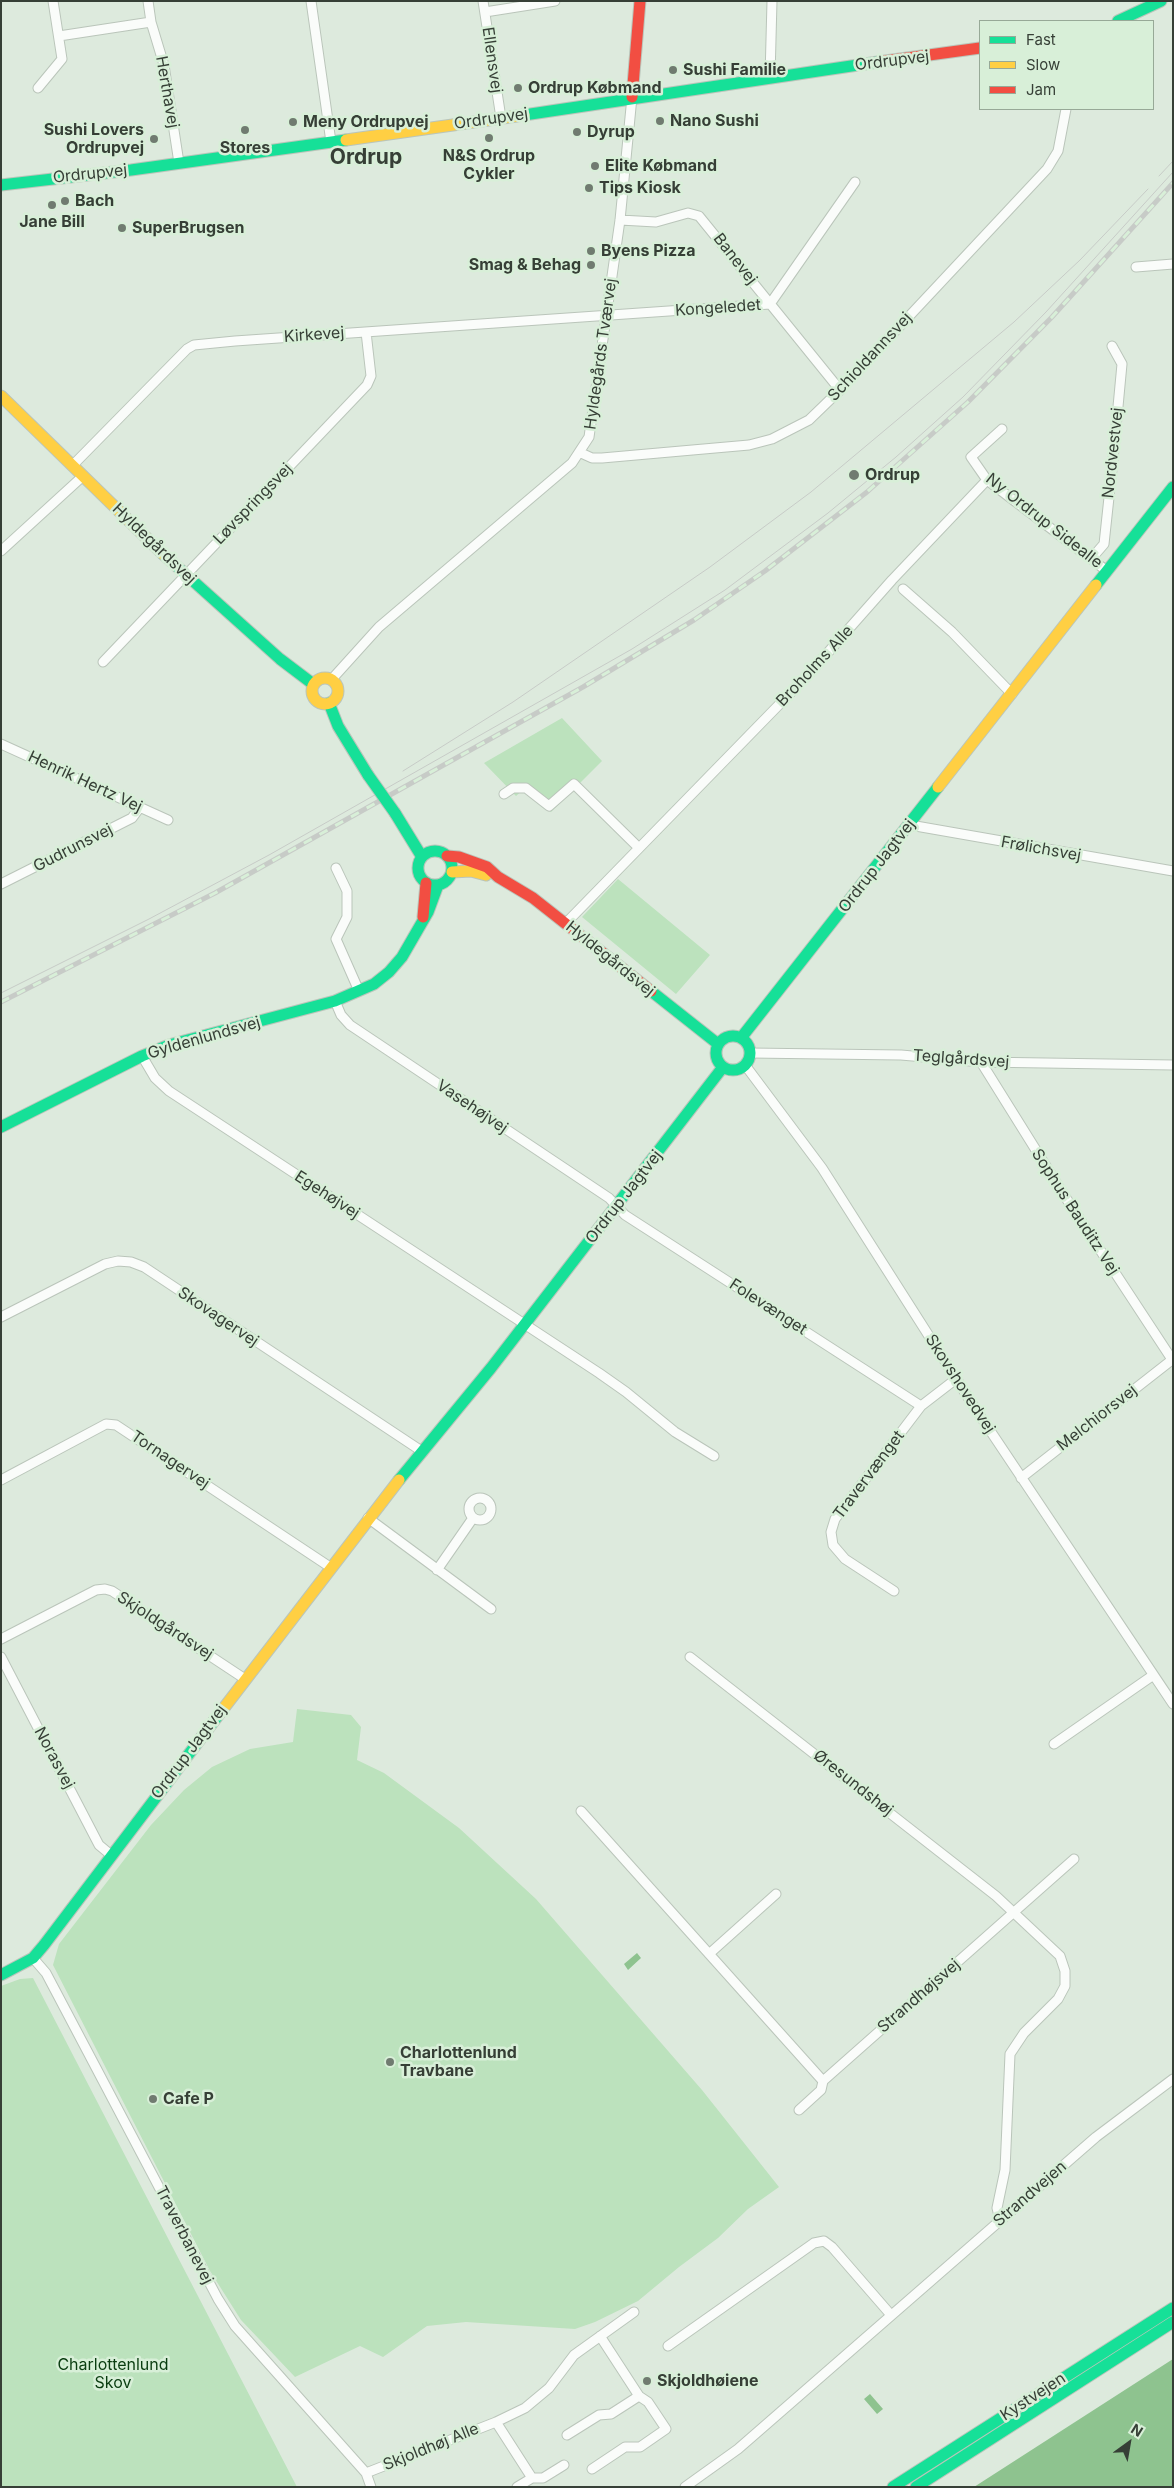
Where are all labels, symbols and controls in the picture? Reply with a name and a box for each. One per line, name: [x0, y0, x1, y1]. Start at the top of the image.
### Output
legend: [979, 20, 1154, 110]
street label: Ellensvej: [478, 26, 506, 94]
text: Fast: [1026, 30, 1056, 49]
street label: Ordrupvej: [854, 47, 930, 75]
street label: Herthavej: [151, 54, 183, 130]
text: Slow: [1026, 55, 1060, 74]
place label: Sushi Familie: [683, 60, 786, 80]
marker: Sushi Familie: [667, 64, 679, 76]
place label: Ordrup Købmand: [528, 78, 662, 98]
text: Jam: [1026, 80, 1056, 99]
marker: Ordrup Købmand: [512, 82, 524, 94]
street label: Ordrupvej: [453, 104, 529, 134]
place label: Nano Sushi: [670, 111, 759, 131]
place label: Meny Ordrupvej: [303, 112, 429, 132]
marker: Nano Sushi: [654, 115, 666, 127]
marker: Meny Ordrupvej: [287, 116, 299, 128]
place label: Sushi Lovers Ordrupvej: [44, 120, 144, 158]
place label: Dyrup: [587, 122, 635, 142]
marker: Stores: [239, 124, 251, 136]
marker: Dyrup: [571, 126, 583, 138]
marker: N&S Ordrup Cykler: [483, 132, 495, 144]
marker: Sushi Lovers Ordrupvej: [148, 133, 160, 145]
place label: Stores: [220, 138, 270, 158]
district label: Ordrup: [330, 145, 402, 171]
place label: N&S Ordrup Cykler: [443, 146, 535, 184]
place label: Elite Købmand: [605, 156, 717, 176]
marker: Elite Købmand: [589, 160, 601, 172]
street label: Ordrupvej: [52, 161, 128, 187]
place label: Tips Kiosk: [599, 178, 681, 198]
marker: Tips Kiosk: [583, 182, 595, 194]
place label: Bach: [75, 191, 114, 211]
marker: Bach: [59, 195, 71, 207]
marker: Jane Bill: [46, 199, 58, 211]
place label: Jane Bill: [19, 212, 85, 232]
place label: SuperBrugsen: [132, 218, 244, 238]
marker: SuperBrugsen: [116, 222, 128, 234]
street label: Banevej: [709, 230, 761, 288]
place label: Byens Pizza: [601, 241, 695, 261]
marker: Byens Pizza: [585, 245, 597, 257]
place label: Smag & Behag: [469, 255, 581, 275]
marker: Smag & Behag: [585, 259, 597, 271]
street label: Hyldegårds Tværvej: [581, 277, 621, 431]
street label: Kongeledet: [675, 295, 761, 321]
street label: Schioldannsvej: [824, 309, 916, 405]
street label: Kirkevej: [283, 323, 345, 347]
street label: Nordvestvej: [1099, 407, 1127, 499]
street label: Løvspringsvej: [210, 459, 296, 549]
place label: Ordrup: [865, 465, 920, 485]
marker: Ordrup: [847, 468, 861, 482]
street label: Ny Ordrup Sidealle: [982, 470, 1106, 572]
street label: Hyldegårdsvej: [108, 499, 200, 589]
street label: Broholms Alle: [773, 621, 857, 711]
street label: Henrik Hertz Vej: [25, 747, 145, 817]
street label: Ordrup Jagtvej: [835, 816, 919, 916]
street label: Gudrunsvej: [30, 820, 116, 876]
street label: Frølichsvej: [999, 833, 1083, 865]
street label: Hyldegårdsvej: [562, 917, 658, 1001]
street label: Gyldenlundsvej: [145, 1013, 263, 1063]
street label: Teglgårdsvej: [912, 1046, 1010, 1072]
street label: Vasehøjvej: [433, 1076, 511, 1138]
street label: Sophus Bauditz Vej: [1027, 1146, 1123, 1278]
street label: Ordrup Jagtvej: [582, 1147, 666, 1247]
street label: Egehøjvej: [291, 1167, 363, 1223]
street label: Folevænget: [726, 1275, 810, 1339]
street label: Skovagervej: [174, 1283, 262, 1351]
street label: Skovshovedvej: [921, 1331, 999, 1437]
street label: Melchiorsvej: [1053, 1381, 1141, 1455]
street label: Tornagervej: [127, 1427, 213, 1493]
street label: Travervænget: [829, 1427, 909, 1523]
street label: Skjoldgårdsvej: [113, 1588, 217, 1664]
street label: Ordrup Jagtvej: [147, 1701, 231, 1803]
street label: Norasvej: [30, 1724, 78, 1792]
street label: Øresundshøj: [809, 1746, 897, 1820]
street label: Strandhøjsvej: [874, 1955, 964, 2037]
place label: Charlottenlund Travbane: [400, 2043, 517, 2081]
marker: Charlottenlund Travbane: [384, 2056, 396, 2068]
place label: Cafe P: [163, 2089, 214, 2109]
marker: Cafe P: [147, 2093, 159, 2105]
street label: Strandvejen: [990, 2157, 1070, 2231]
street label: Traverbanevej: [151, 2183, 217, 2287]
park label: Charlottenlund Skov: [57, 2355, 169, 2393]
street label: Kystvejen: [997, 2369, 1069, 2425]
place label: Skjoldhøiene: [657, 2371, 758, 2391]
marker: Skjoldhøiene: [641, 2375, 653, 2387]
north arrow: [1104, 2418, 1154, 2468]
street label: Skjoldhøj Alle: [380, 2419, 482, 2475]
text: N: [1128, 2420, 1146, 2440]

